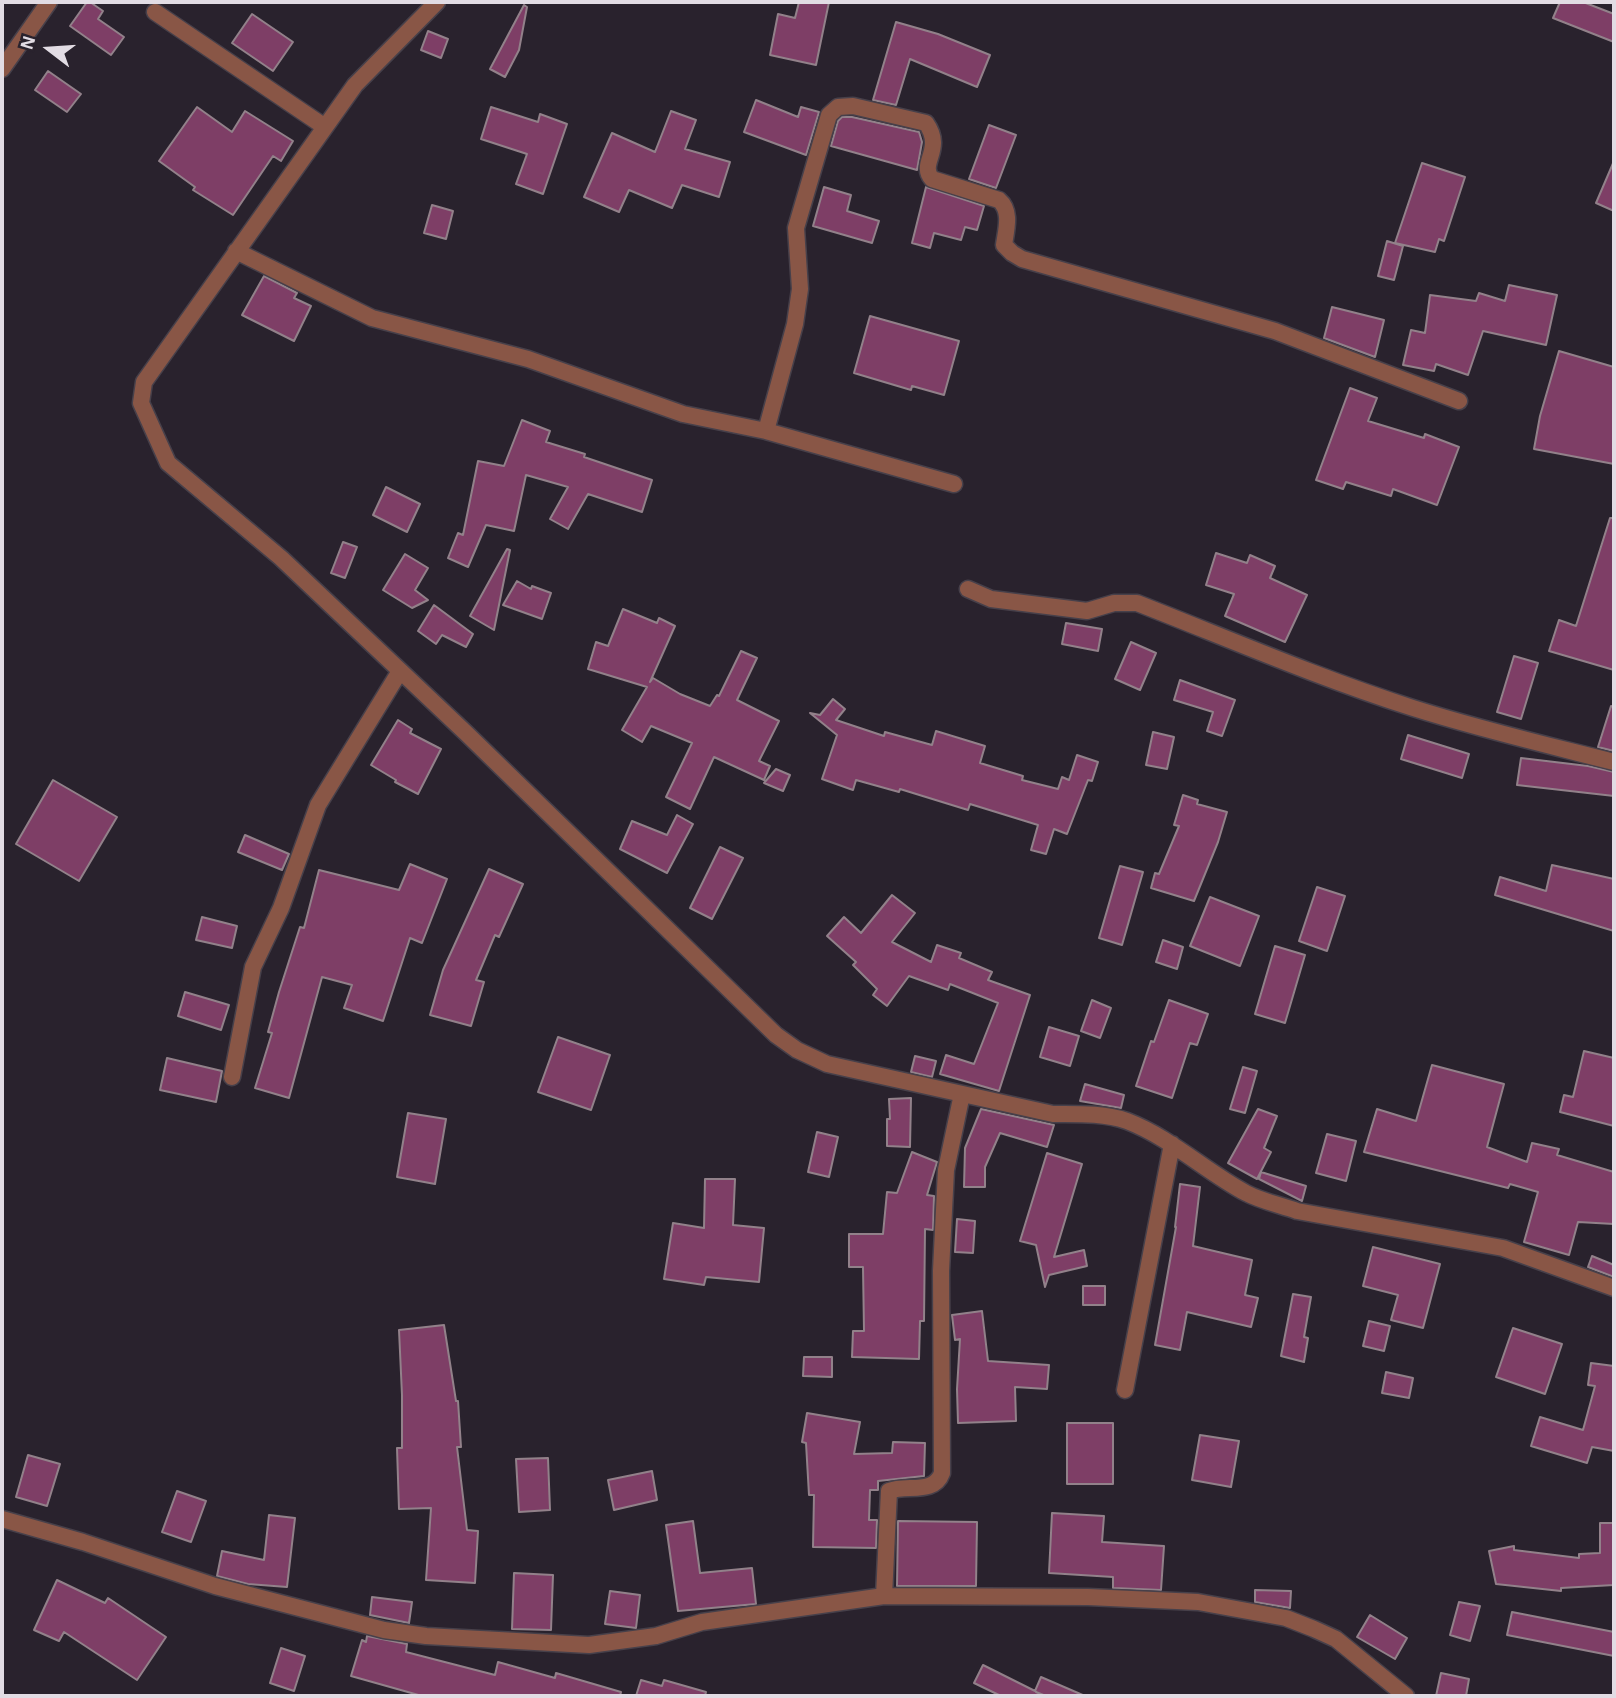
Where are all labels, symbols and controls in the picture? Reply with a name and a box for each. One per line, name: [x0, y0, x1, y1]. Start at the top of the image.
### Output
north arrow: [14, 14, 84, 84]
text: N: [17, 34, 39, 52]

